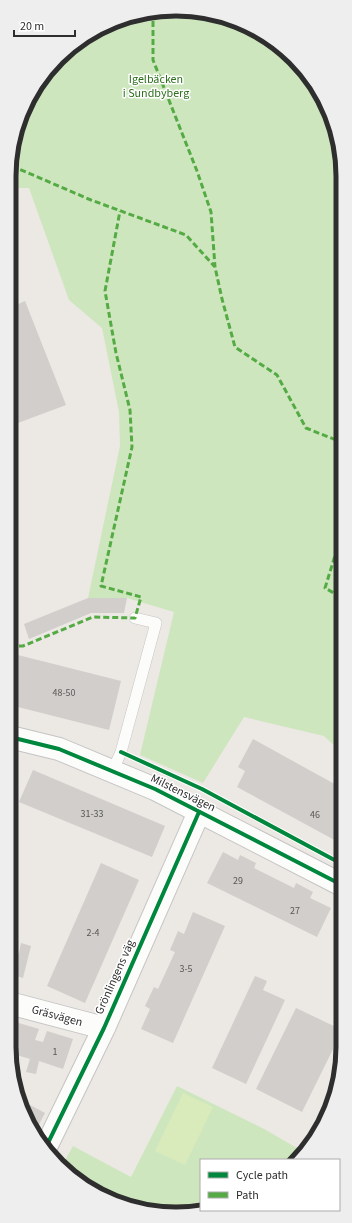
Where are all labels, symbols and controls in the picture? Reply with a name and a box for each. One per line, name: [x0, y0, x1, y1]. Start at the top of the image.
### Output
scale bar: [14, 12, 75, 38]
text: 20 m: [20, 18, 44, 35]
park label: Igelbäcken i Sundbyberg: [123, 71, 189, 102]
house number: 48-50: [53, 686, 76, 700]
street label: Milstensvägen: [147, 770, 219, 816]
house number: 31-33: [81, 807, 104, 821]
house number: 46: [310, 808, 320, 822]
house number: 29: [233, 874, 243, 888]
house number: 27: [290, 904, 300, 918]
house number: 2-4: [86, 926, 100, 940]
street label: Grönlingens väg: [91, 937, 139, 1017]
house number: 3-5: [179, 962, 193, 976]
street label: Gräsvägen: [30, 1001, 84, 1031]
house number: 1: [53, 1045, 58, 1059]
legend: [200, 1159, 340, 1211]
text: Cycle path: [236, 1167, 288, 1184]
text: Path: [236, 1187, 259, 1204]

